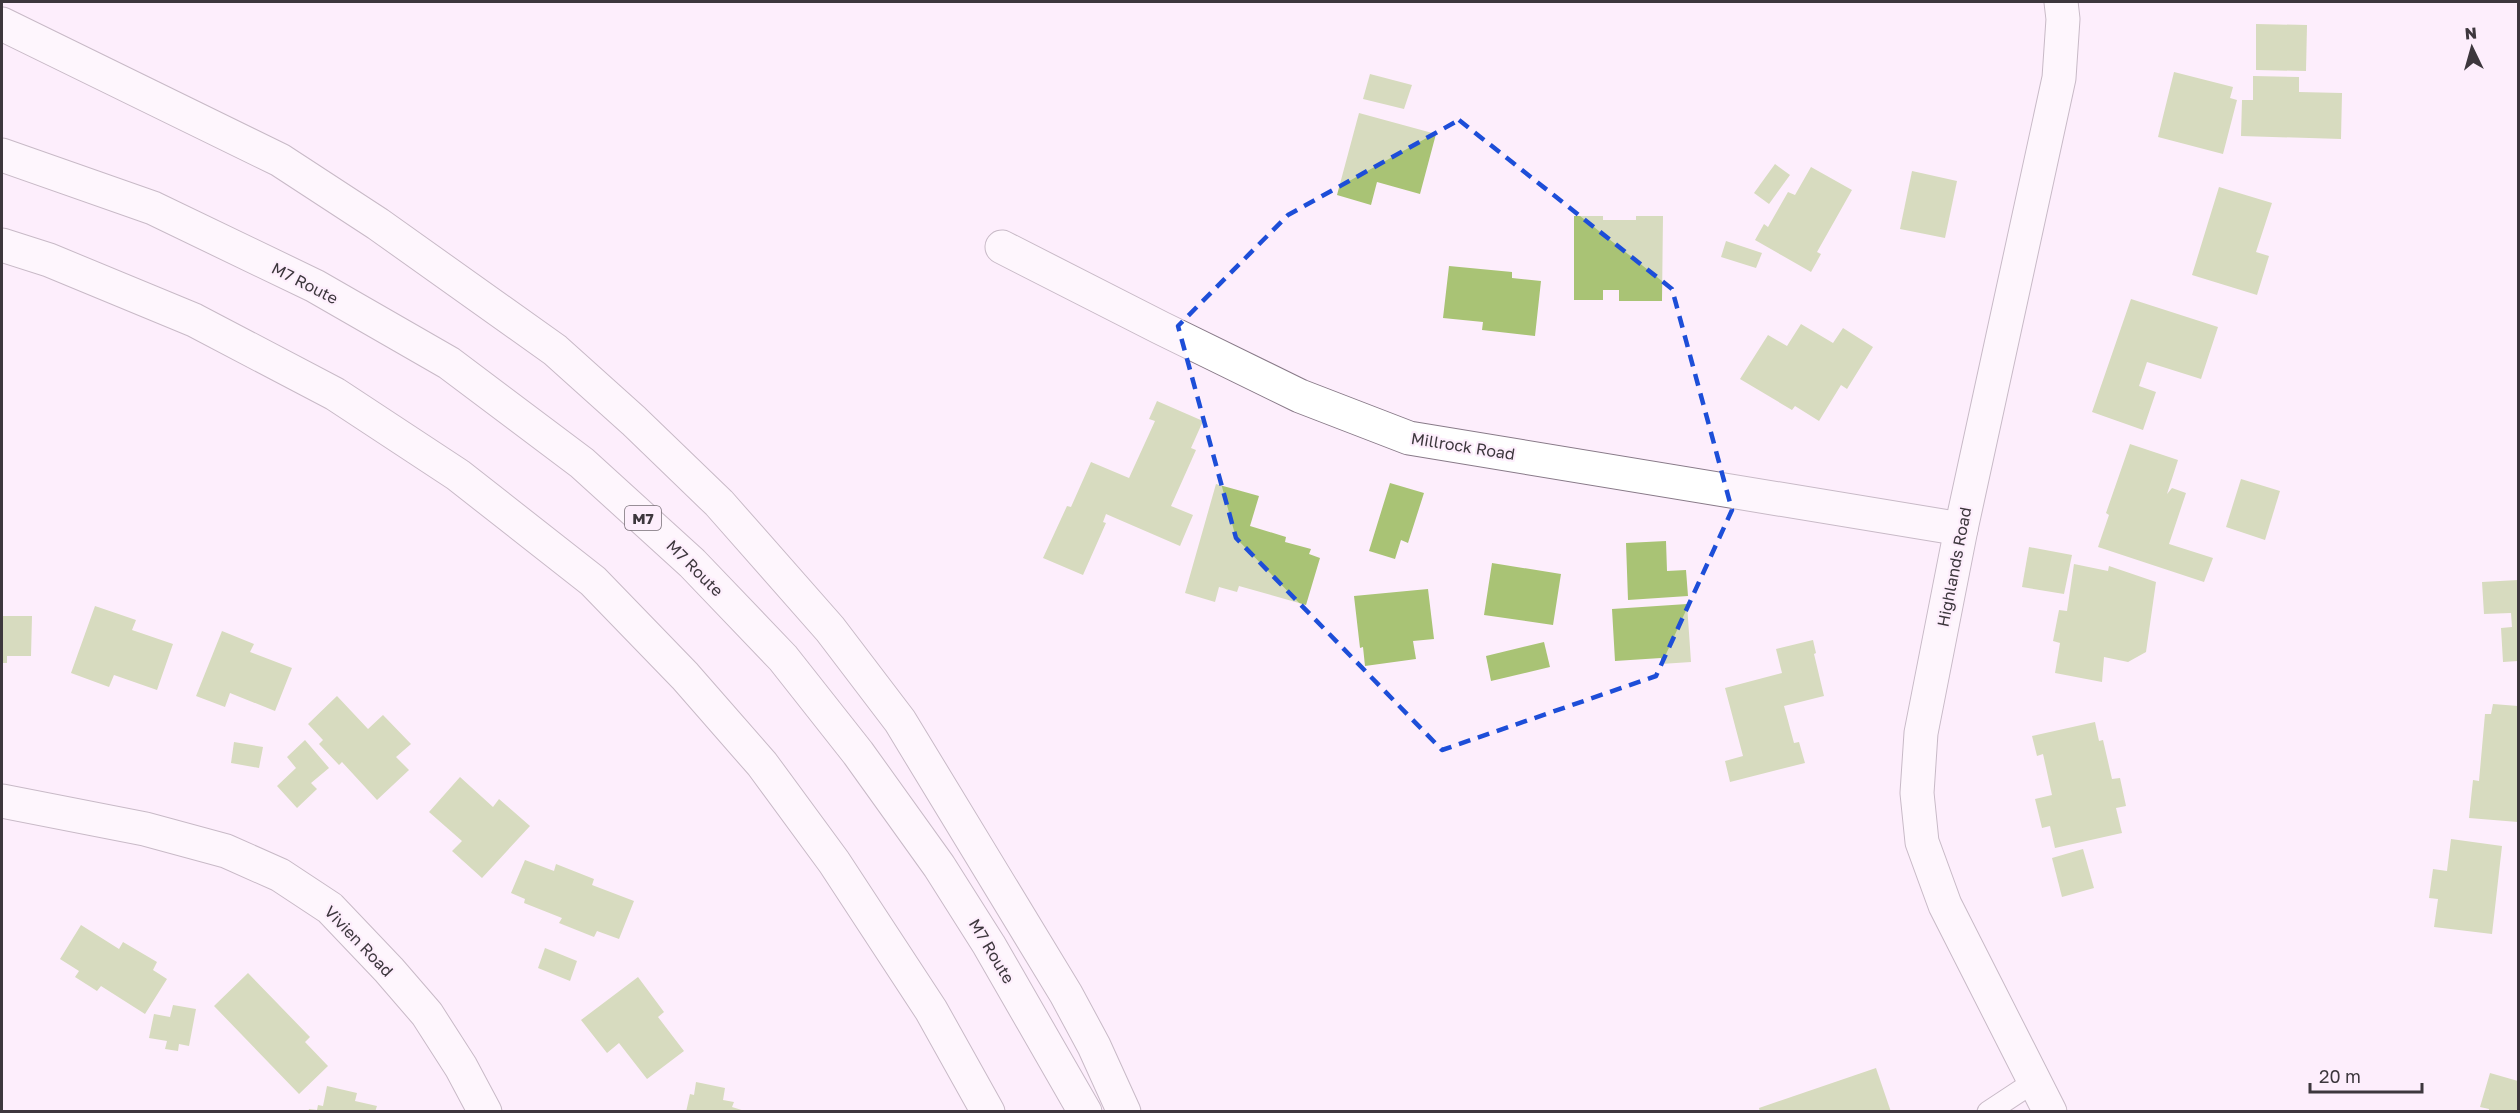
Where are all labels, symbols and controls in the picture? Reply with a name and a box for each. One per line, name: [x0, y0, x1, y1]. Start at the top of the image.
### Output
north arrow: [2442, 18, 2502, 78]
text: N: [2464, 23, 2478, 44]
street label: M7 Route: [268, 258, 342, 308]
street label: Millrock Road: [1410, 428, 1516, 464]
street label: Highlands Road: [1933, 505, 1975, 629]
road number: M7: [625, 506, 661, 530]
street label: M7 Route: [663, 536, 727, 600]
street label: Vivien Road: [320, 901, 398, 981]
street label: M7 Route: [965, 915, 1019, 987]
scale bar: [2310, 1056, 2422, 1094]
text: 20 m: [2319, 1065, 2361, 1087]

